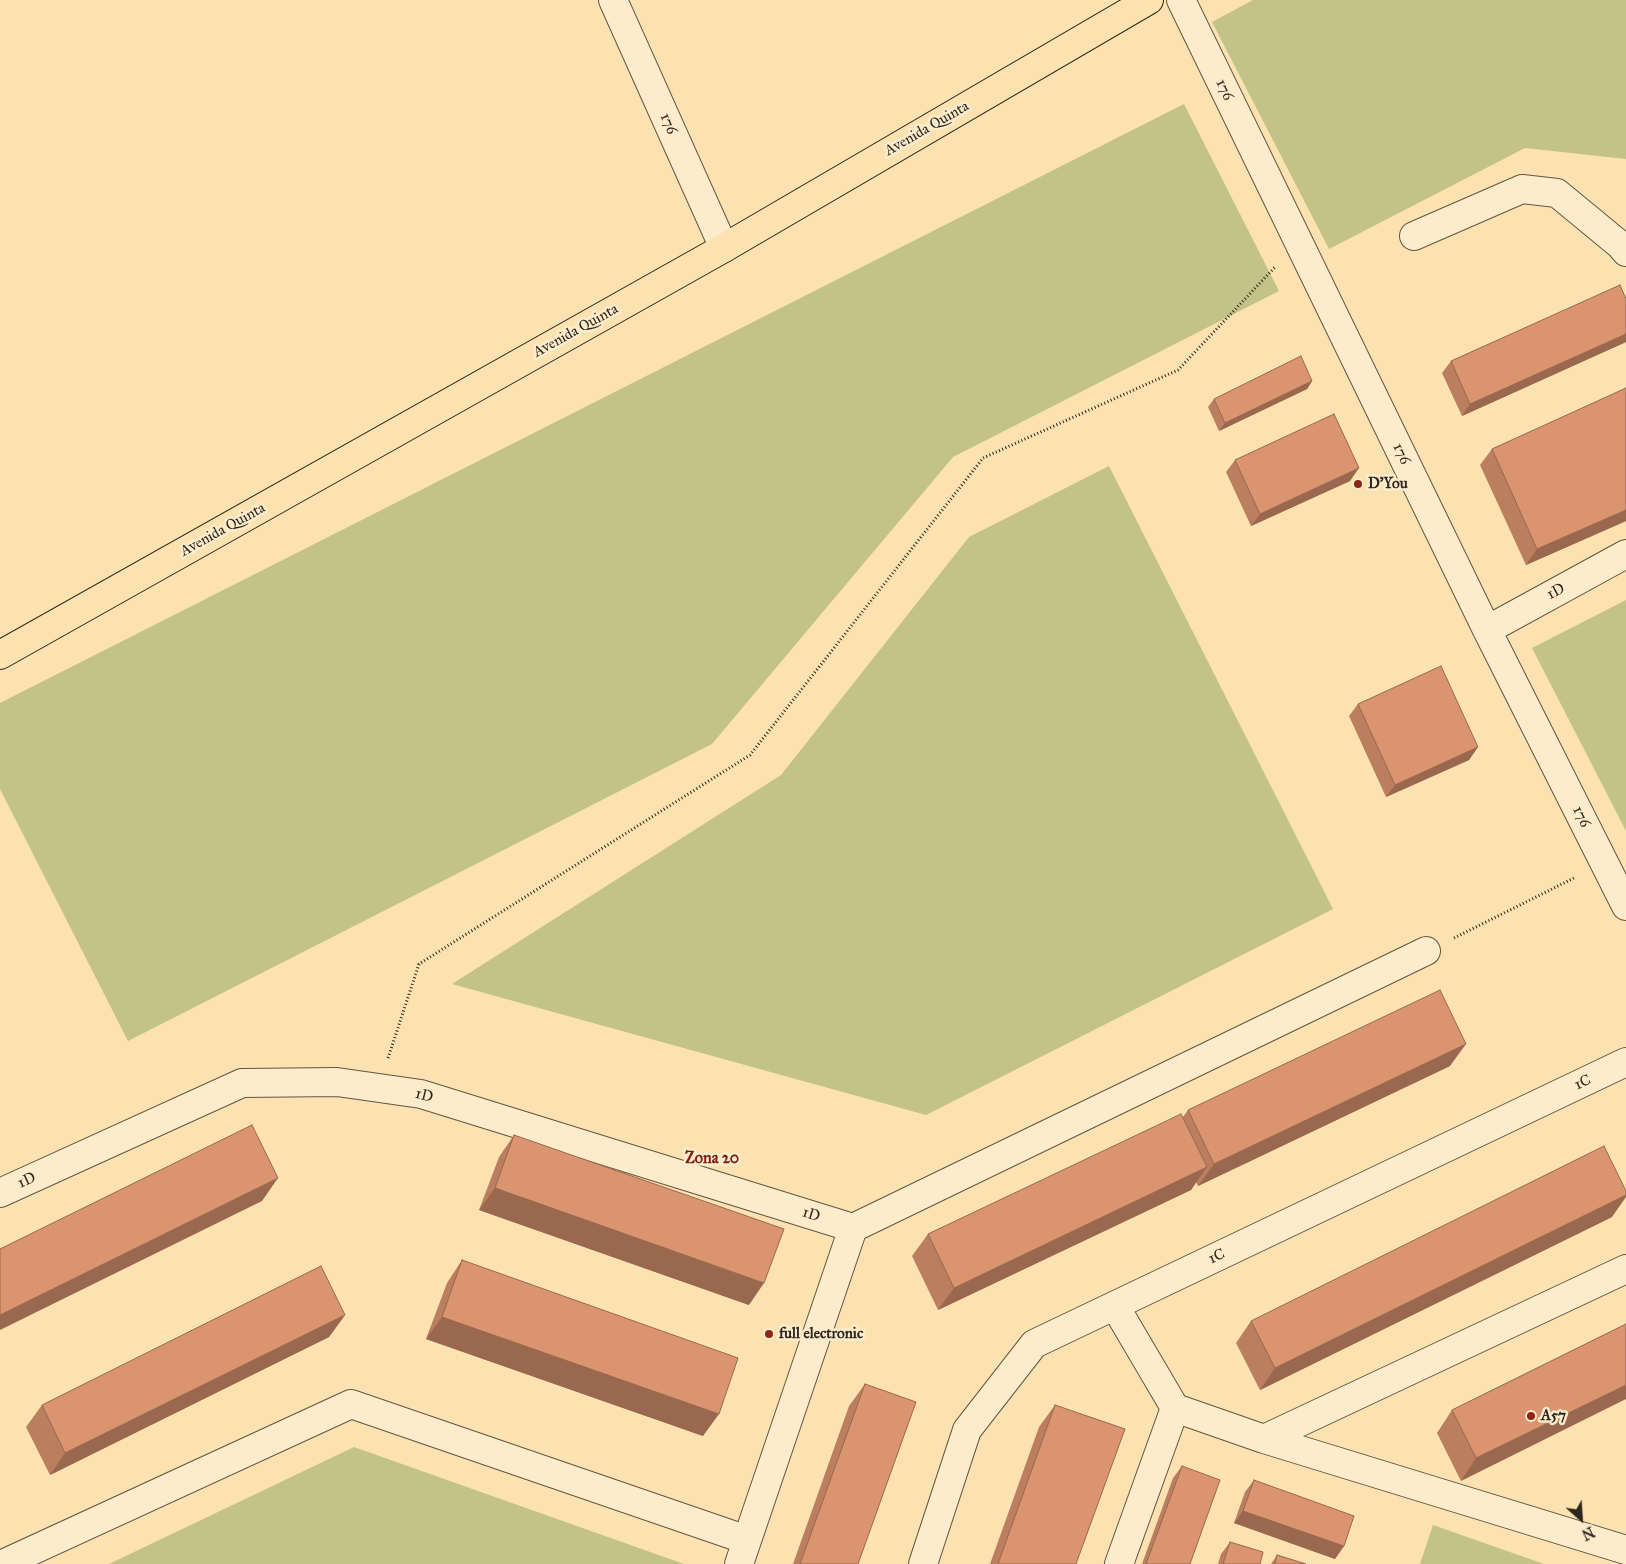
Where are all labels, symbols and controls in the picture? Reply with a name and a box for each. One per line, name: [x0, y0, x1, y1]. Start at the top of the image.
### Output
street label: 176: [1211, 76, 1237, 104]
street label: Avenida Quinta: [882, 98, 972, 160]
street label: 176: [655, 110, 681, 138]
street label: Avenida Quinta: [530, 300, 622, 362]
street label: 176: [1388, 440, 1414, 468]
place label: D'You: [1368, 475, 1408, 493]
marker: D'You: [1352, 478, 1364, 490]
street label: Avenida Quinta: [177, 499, 269, 561]
street label: 1D: [1544, 580, 1568, 604]
street label: 176: [1568, 803, 1594, 831]
street label: 1C: [1572, 1071, 1594, 1095]
street label: 1D: [413, 1085, 435, 1107]
district label: Zona 20: [685, 1149, 739, 1169]
street label: 1D: [15, 1169, 39, 1193]
street label: 1D: [800, 1204, 822, 1226]
street label: 1C: [1206, 1245, 1228, 1269]
place label: full electronic: [779, 1325, 863, 1343]
marker: full electronic: [763, 1328, 775, 1340]
place label: A57: [1541, 1407, 1566, 1425]
marker: A57: [1525, 1410, 1537, 1422]
north arrow: [1556, 1494, 1606, 1544]
text: N: [1579, 1523, 1597, 1543]

